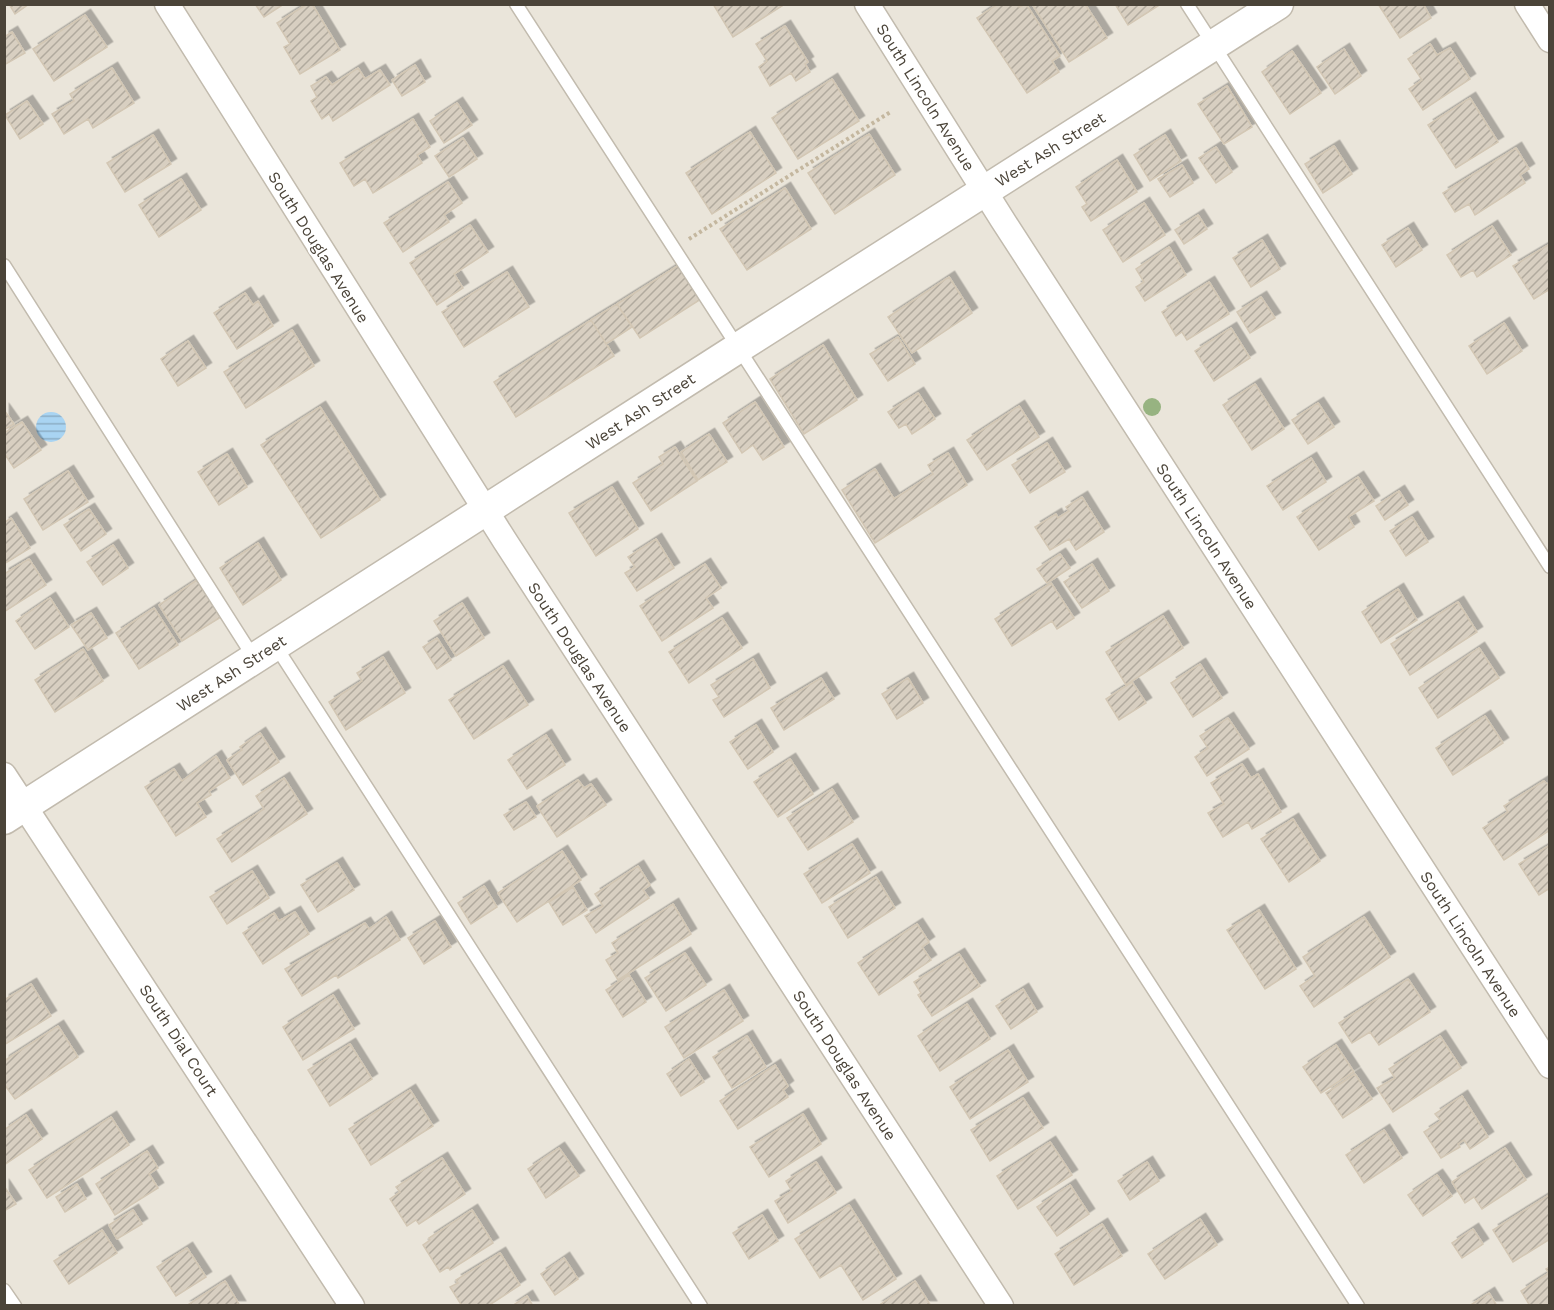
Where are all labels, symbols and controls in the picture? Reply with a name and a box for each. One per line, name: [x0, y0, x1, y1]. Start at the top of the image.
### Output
street label: South Lincoln Avenue: [872, 20, 979, 175]
street label: West Ash Street: [992, 108, 1109, 191]
street label: South Douglas Avenue: [264, 168, 373, 327]
street label: West Ash Street: [582, 369, 699, 454]
street label: South Lincoln Avenue: [1152, 460, 1261, 613]
street label: South Douglas Avenue: [524, 579, 635, 736]
street label: West Ash Street: [173, 631, 290, 716]
street label: South Lincoln Avenue: [1416, 868, 1525, 1021]
street label: South Dial Court: [135, 981, 222, 1100]
street label: South Douglas Avenue: [789, 987, 900, 1144]

